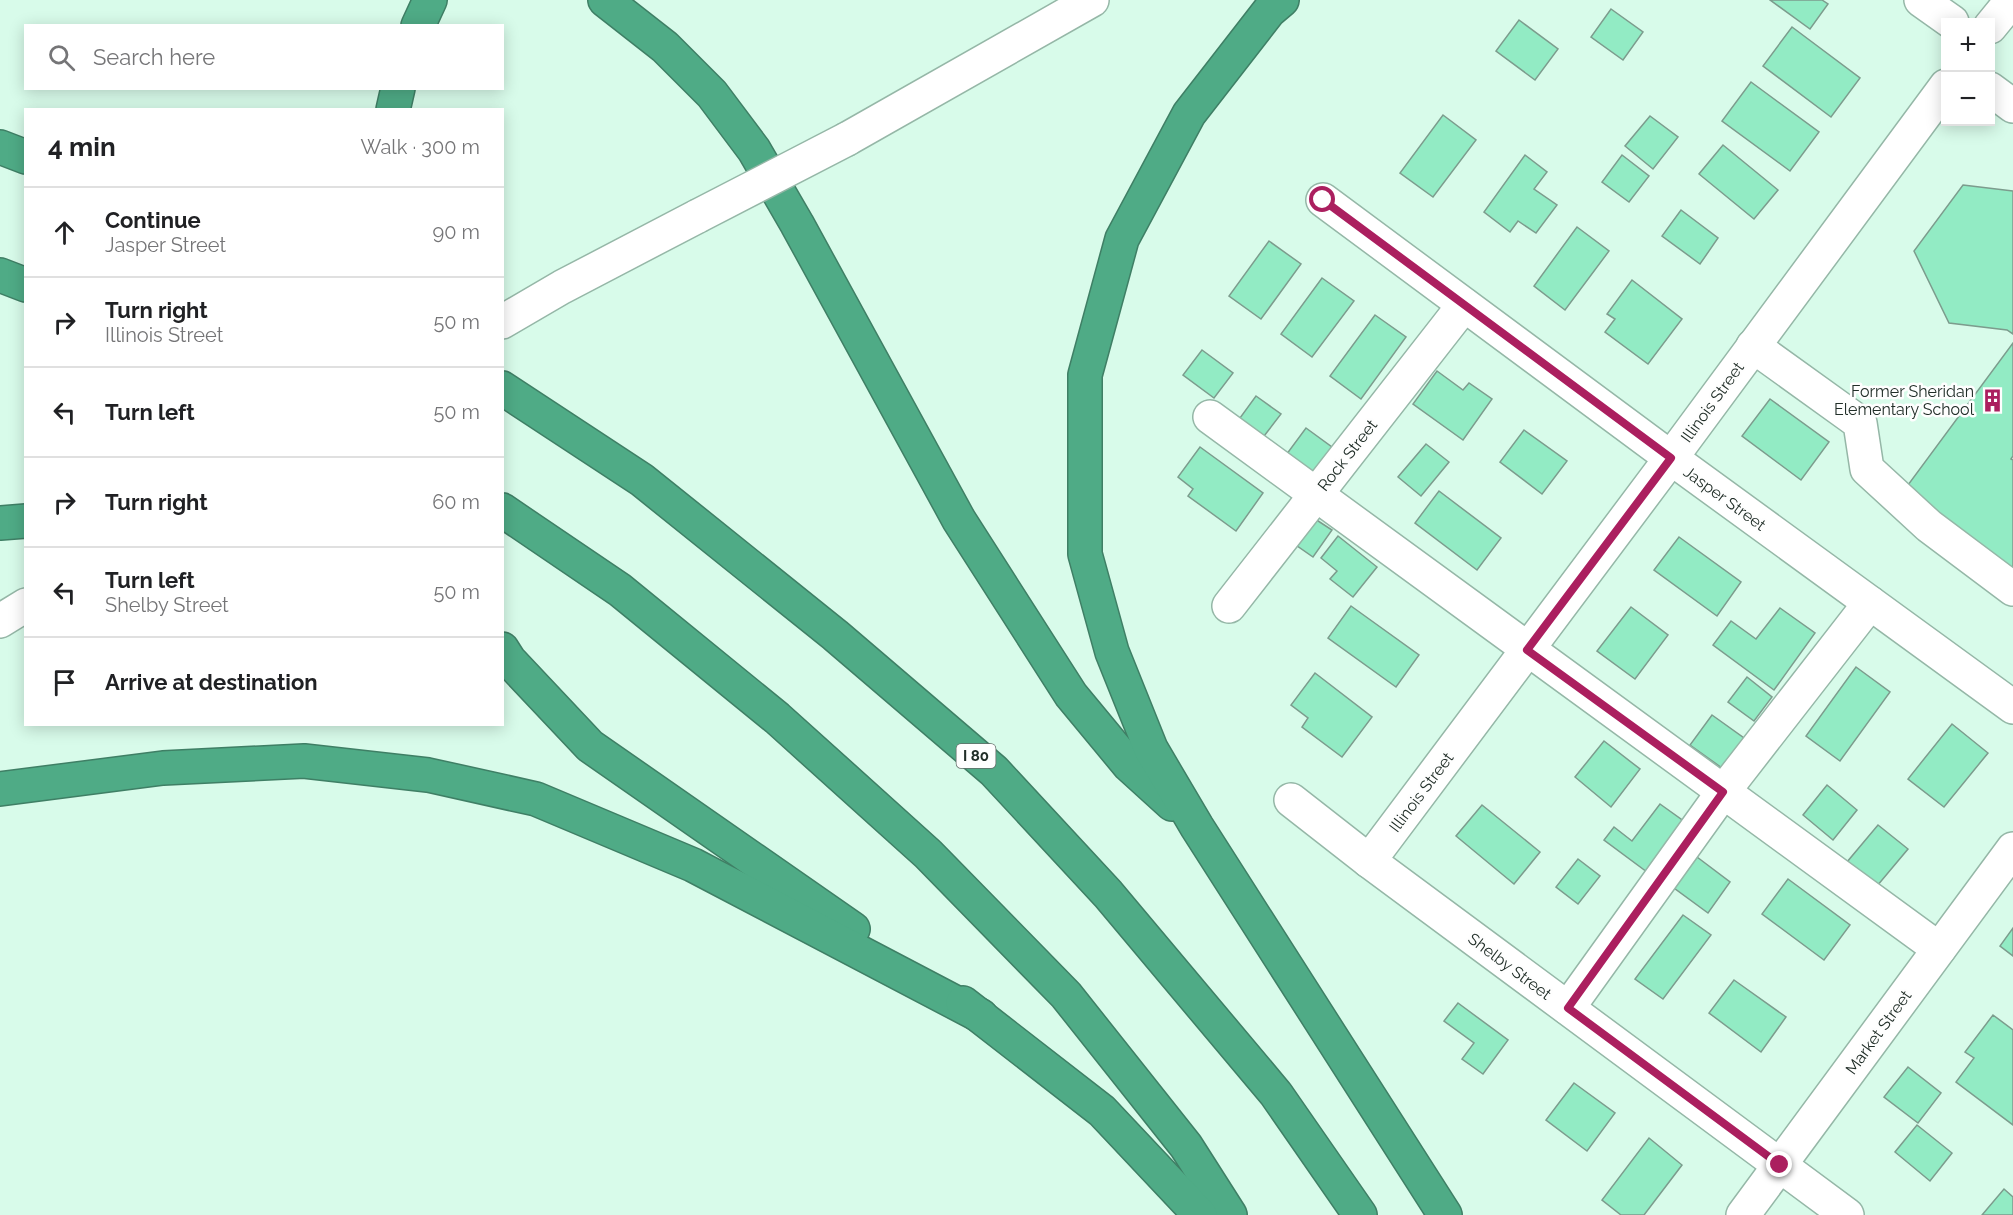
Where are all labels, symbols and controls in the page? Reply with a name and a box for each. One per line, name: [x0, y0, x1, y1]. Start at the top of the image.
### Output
map controls: [1941, 18, 1995, 126]
button: +: [1941, 18, 1995, 72]
search box: [24, 24, 504, 90]
icon: search: [45, 41, 78, 74]
text: Search here: [93, 44, 215, 70]
button: −: [1941, 72, 1995, 126]
text: 4 min: [48, 132, 116, 162]
text: Walk · 300 m: [361, 135, 480, 159]
route start: [1309, 186, 1335, 212]
text: Continue: [105, 207, 201, 233]
icon: ahead: [48, 216, 81, 249]
text: 90 m: [433, 220, 480, 244]
text: Jasper Street: [105, 233, 226, 257]
text: Turn right: [105, 297, 208, 323]
icon: right: [48, 306, 81, 339]
text: 50 m: [433, 310, 480, 334]
text: Illinois Street: [105, 323, 223, 347]
street label: Illinois Street: [1677, 358, 1748, 446]
place label: Former Sheridan Elementary School: [1834, 382, 1975, 419]
building icon: Former Sheridan Elementary School: [1979, 387, 2005, 413]
icon: left: [48, 396, 81, 429]
text: Turn left: [105, 399, 195, 425]
text: 50 m: [433, 400, 480, 424]
street label: Rock Street: [1314, 415, 1382, 495]
street label: Jasper Street: [1680, 462, 1770, 535]
icon: right: [48, 486, 81, 519]
text: Turn right: [105, 489, 208, 515]
text: 60 m: [432, 490, 480, 514]
text: Turn left: [105, 567, 195, 593]
icon: left: [48, 576, 81, 609]
text: 50 m: [433, 580, 480, 604]
text: Shelby Street: [105, 593, 229, 617]
icon: arrive: [48, 666, 81, 699]
text: Arrive at destination: [105, 669, 318, 695]
road number: I 80: [956, 744, 996, 768]
street label: Illinois Street: [1385, 748, 1458, 836]
street label: Shelby Street: [1464, 929, 1555, 1004]
street label: Market Street: [1841, 986, 1916, 1078]
route end: [1766, 1151, 1792, 1177]

